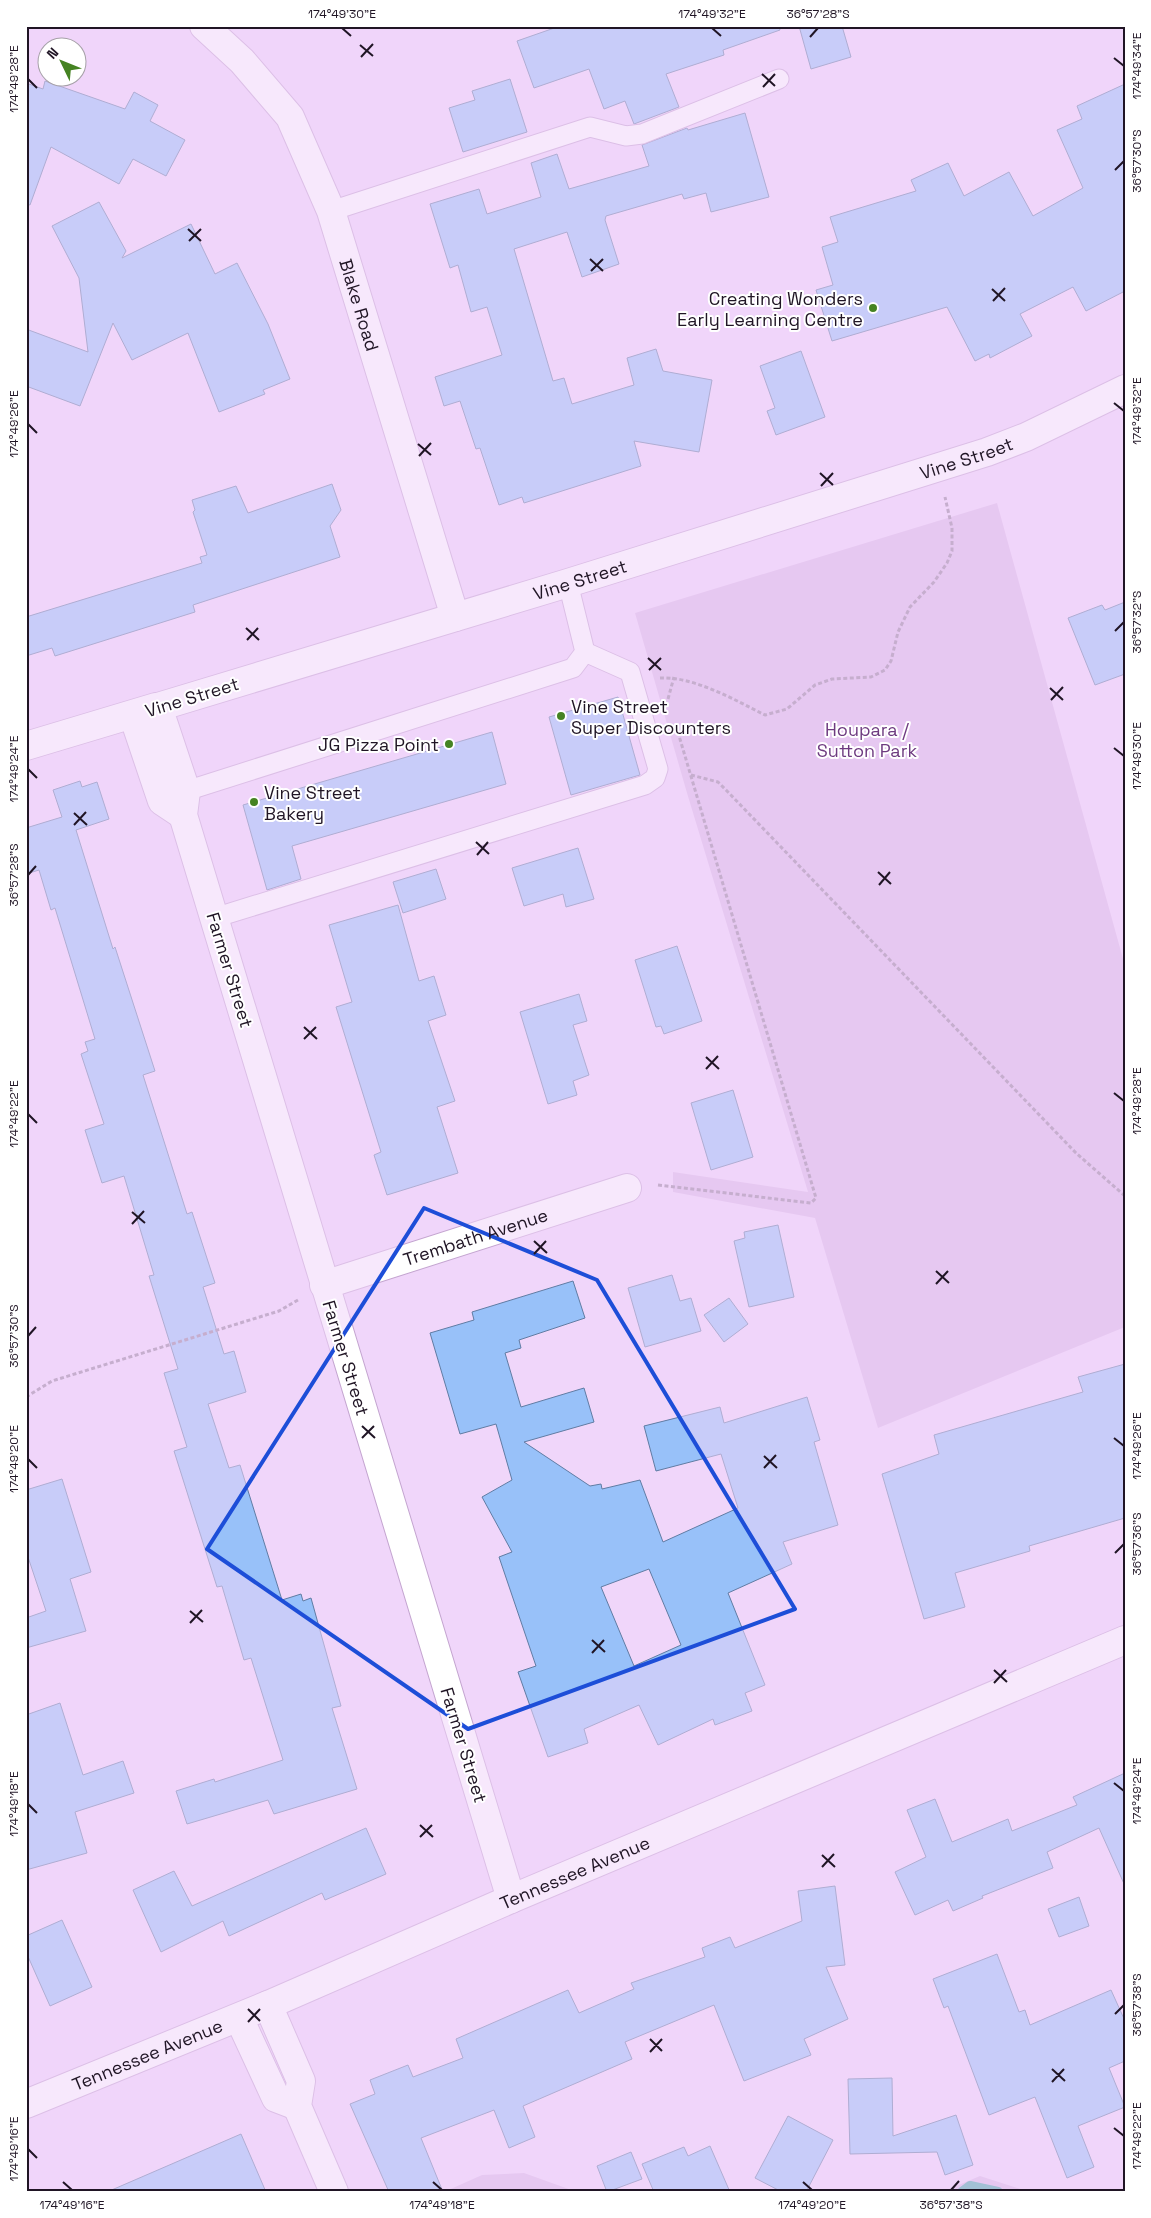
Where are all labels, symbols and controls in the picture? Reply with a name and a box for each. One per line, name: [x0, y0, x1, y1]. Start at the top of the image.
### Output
text: 174°49'30"E: [308, 6, 376, 22]
text: 174°49'32"E: [678, 6, 746, 22]
text: 36°57'28"S: [786, 6, 850, 22]
text: 174°49'34"E: [1129, 32, 1145, 100]
north arrow: [38, 38, 88, 88]
text: N: [43, 44, 62, 63]
text: 174°49'28"E: [6, 45, 22, 113]
text: 36°57'30"S: [1129, 129, 1145, 193]
street label: Blake Road: [335, 256, 385, 354]
place label: Creating Wonders Early Learning Centre: [677, 287, 863, 331]
marker: Creating Wonders Early Learning Centre: [867, 302, 879, 314]
text: 174°49'32"E: [1129, 377, 1145, 445]
text: 174°49'26"E: [6, 390, 22, 458]
street label: Vine Street: [917, 432, 1016, 484]
street label: Vine Street: [530, 554, 630, 604]
text: 36°57'32"S: [1129, 591, 1145, 653]
street label: Vine Street: [142, 672, 242, 722]
place label: Vine Street Super Discounters: [571, 695, 731, 739]
marker: Vine Street Super Discounters: [555, 710, 567, 722]
park label: Houpara / Sutton Park: [817, 718, 917, 762]
text: 174°49'30"E: [1129, 722, 1145, 790]
place label: JG Pizza Point: [318, 733, 439, 756]
text: 174°49'24"E: [6, 735, 22, 802]
marker: JG Pizza Point: [443, 738, 455, 750]
place label: Vine Street Bakery: [264, 781, 361, 825]
marker: Vine Street Bakery: [248, 796, 260, 808]
text: 36°57'28"S: [6, 843, 22, 907]
street label: Farmer Street: [202, 910, 258, 1030]
text: 174°49'28"E: [1129, 1067, 1145, 1135]
text: 174°49'22"E: [6, 1080, 22, 1148]
street label: Trembath Avenue: [400, 1203, 551, 1270]
street label: Farmer Street: [318, 1298, 374, 1418]
text: 36°57'30"S: [6, 1304, 22, 1368]
text: 174°49'26"E: [1129, 1412, 1145, 1480]
text: 174°49'20"E: [6, 1425, 22, 1493]
text: 36°57'36"S: [1129, 1512, 1145, 1576]
street label: Farmer Street: [436, 1685, 492, 1805]
text: 174°49'24"E: [1129, 1757, 1145, 1824]
text: 174°49'18"E: [6, 1771, 22, 1837]
street label: Tennessee Avenue: [496, 1830, 653, 1914]
text: 36°57'38"S: [1129, 1973, 1145, 2037]
street label: Tennessee Avenue: [69, 2013, 226, 2095]
text: 174°49'22"E: [1129, 2102, 1145, 2170]
text: 174°49'16"E: [6, 2116, 22, 2182]
text: 174°49'16"E: [39, 2197, 105, 2213]
text: 174°49'18"E: [409, 2197, 475, 2213]
text: 174°49'20"E: [778, 2197, 846, 2213]
text: 36°57'38"S: [919, 2197, 983, 2213]

